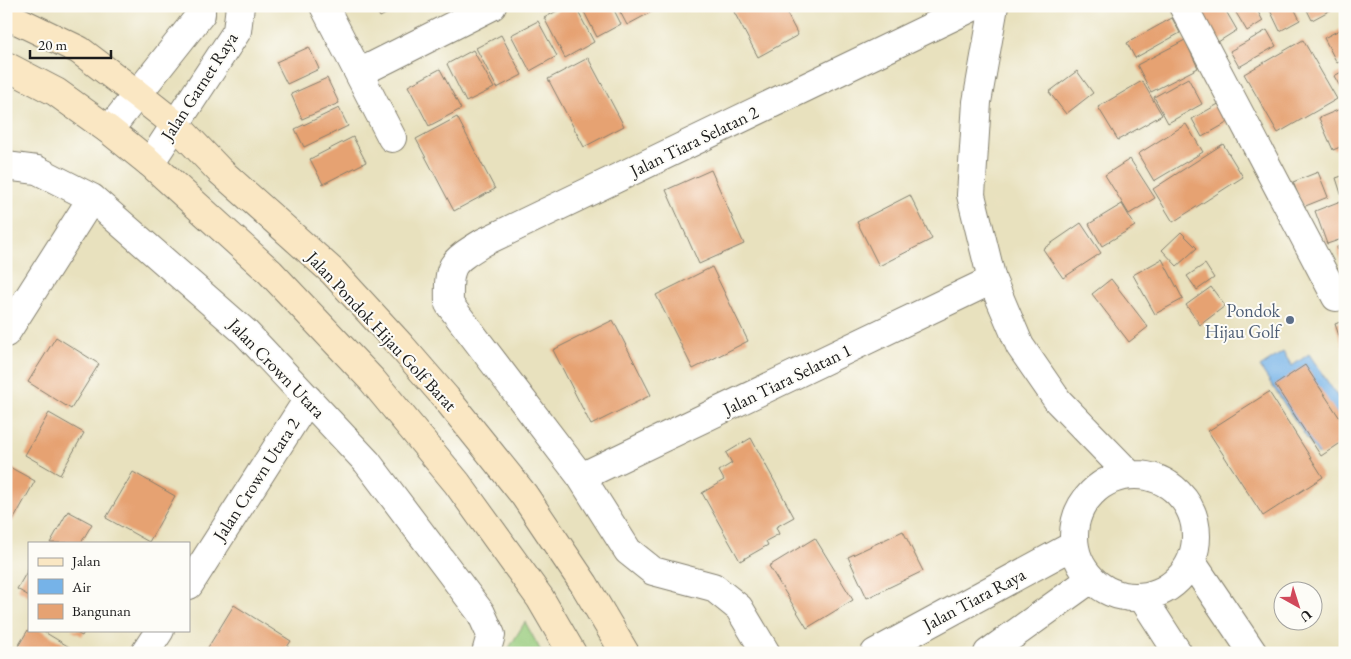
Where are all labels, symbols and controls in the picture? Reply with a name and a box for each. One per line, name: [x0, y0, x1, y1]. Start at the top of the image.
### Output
street label: Jalan Garnet Raya: [154, 27, 243, 146]
scale bar: [30, 28, 111, 60]
text: 20 m: [38, 35, 67, 54]
street label: Jalan Tiara Selatan 2: [624, 100, 762, 183]
street label: Jalan Pondok Hijau Golf Barat: [300, 245, 462, 416]
place label: Pondok Hijau Golf: [1205, 299, 1282, 343]
street label: Jalan Crown Utara: [222, 312, 331, 423]
marker: Pondok Hijau Golf: [1284, 314, 1296, 326]
street label: Jalan Tiara Selatan 1: [717, 338, 855, 421]
street label: Jalan Crown Utara 2: [207, 413, 305, 547]
legend: [28, 542, 190, 632]
text: Jalan: [70, 551, 101, 570]
street label: Jalan Tiara Raya: [917, 562, 1030, 637]
text: Air: [71, 577, 91, 596]
north arrow: [1274, 582, 1324, 632]
text: Bangunan: [72, 601, 131, 620]
text: U: [1296, 606, 1316, 627]

